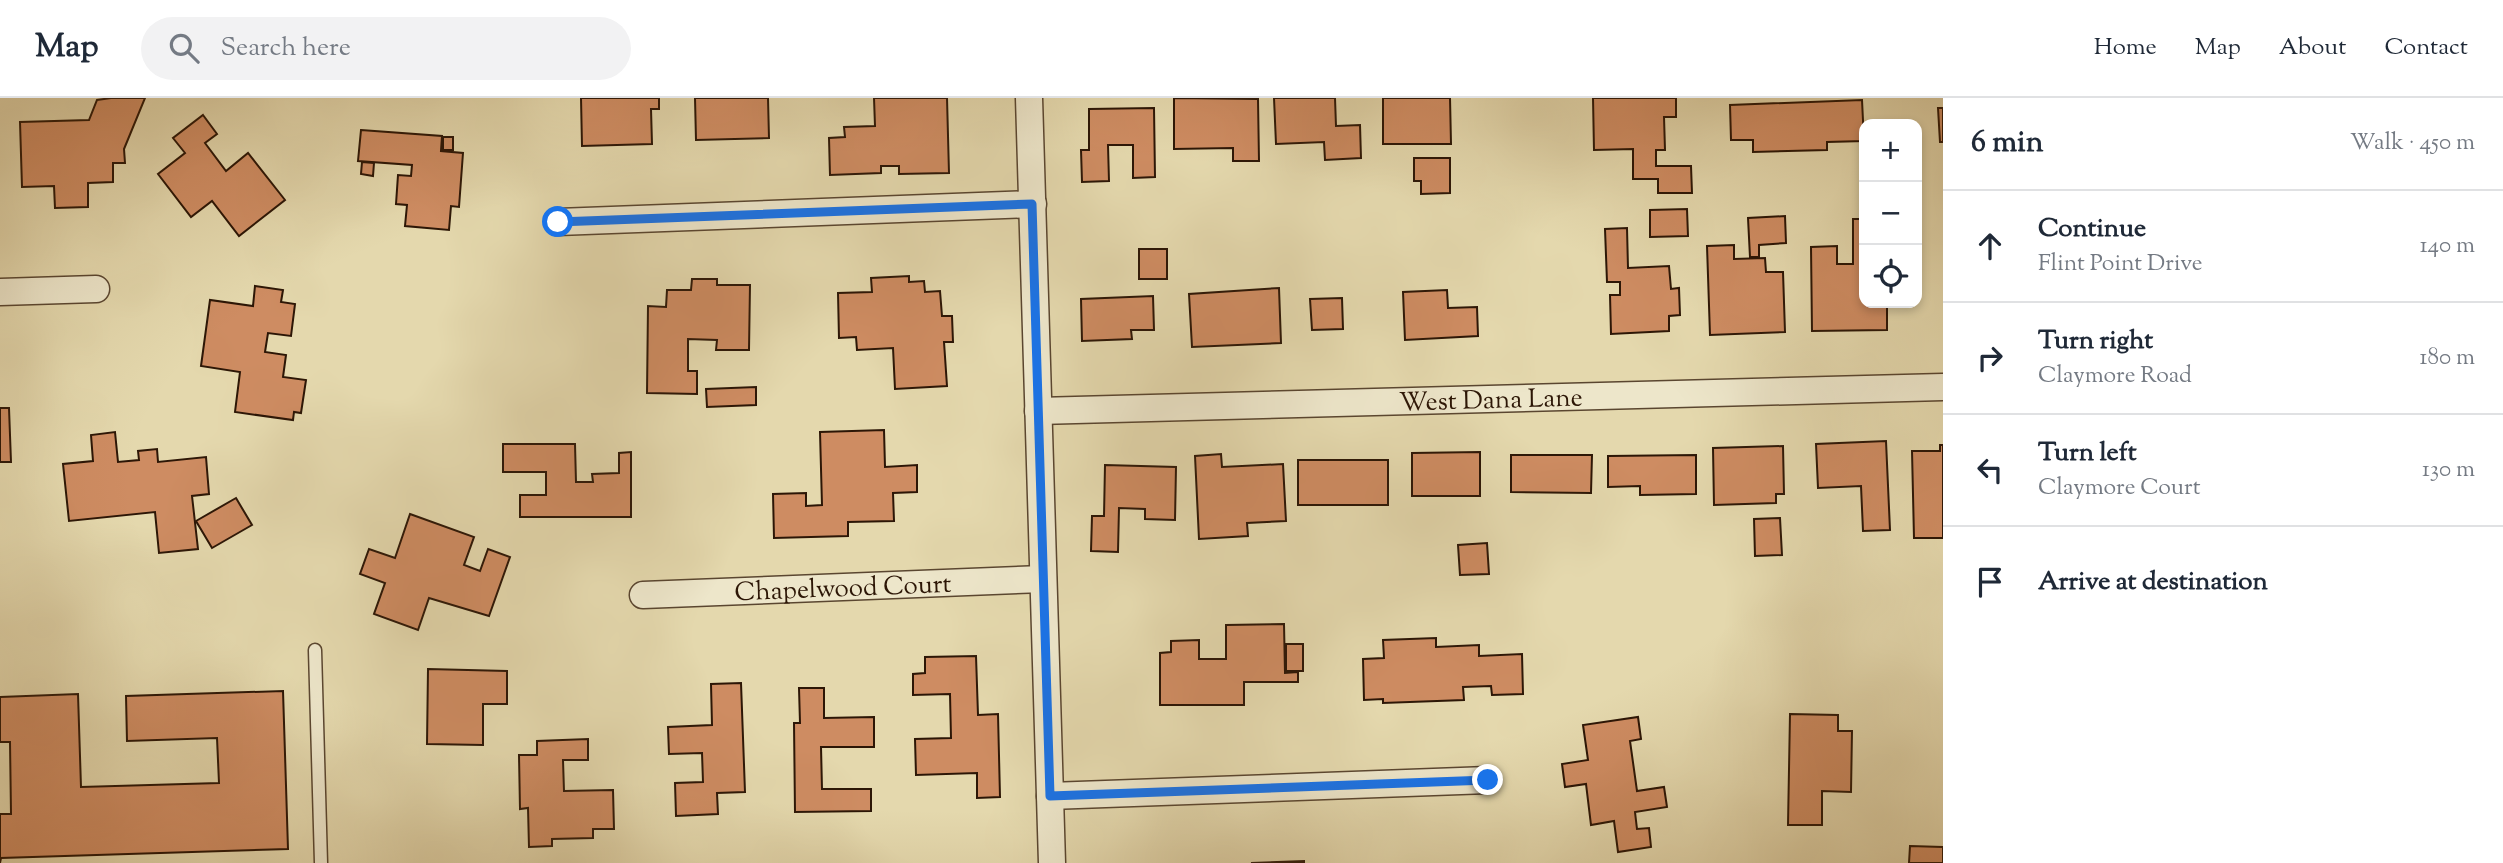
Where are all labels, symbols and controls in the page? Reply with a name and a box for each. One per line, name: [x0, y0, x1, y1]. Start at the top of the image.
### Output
search box: [141, 17, 631, 80]
text: Map: [35, 24, 99, 72]
icon: search: [165, 29, 203, 67]
text: Search here: [221, 30, 351, 67]
text: Home: [2094, 31, 2157, 65]
text: Map: [2195, 31, 2241, 65]
text: About: [2279, 31, 2346, 65]
text: Contact: [2384, 31, 2468, 65]
map controls: [1859, 119, 1922, 308]
button: +: [1859, 119, 1922, 182]
text: 6 min: [1971, 122, 2043, 165]
text: Walk · 450 m: [2350, 127, 2475, 160]
button: −: [1859, 182, 1922, 245]
route start: [542, 206, 573, 237]
text: Continue: [2038, 211, 2146, 248]
icon: ahead: [1971, 227, 2009, 265]
text: 140 m: [2420, 230, 2475, 263]
button: locate: [1859, 245, 1922, 308]
text: Flint Point Drive: [2038, 248, 2202, 281]
text: Turn right: [2038, 323, 2153, 360]
icon: right: [1971, 339, 2009, 377]
text: 180 m: [2420, 342, 2475, 375]
text: Claymore Road: [2038, 360, 2192, 393]
street label: West Dana Lane: [1399, 381, 1583, 422]
text: Turn left: [2038, 435, 2137, 472]
icon: left: [1971, 451, 2009, 489]
text: 130 m: [2422, 454, 2475, 487]
text: Claymore Court: [2038, 472, 2201, 505]
icon: arrive: [1971, 563, 2009, 601]
text: Arrive at destination: [2038, 564, 2268, 601]
street label: Chapelwood Court: [734, 567, 952, 612]
route end: [1472, 764, 1503, 795]

